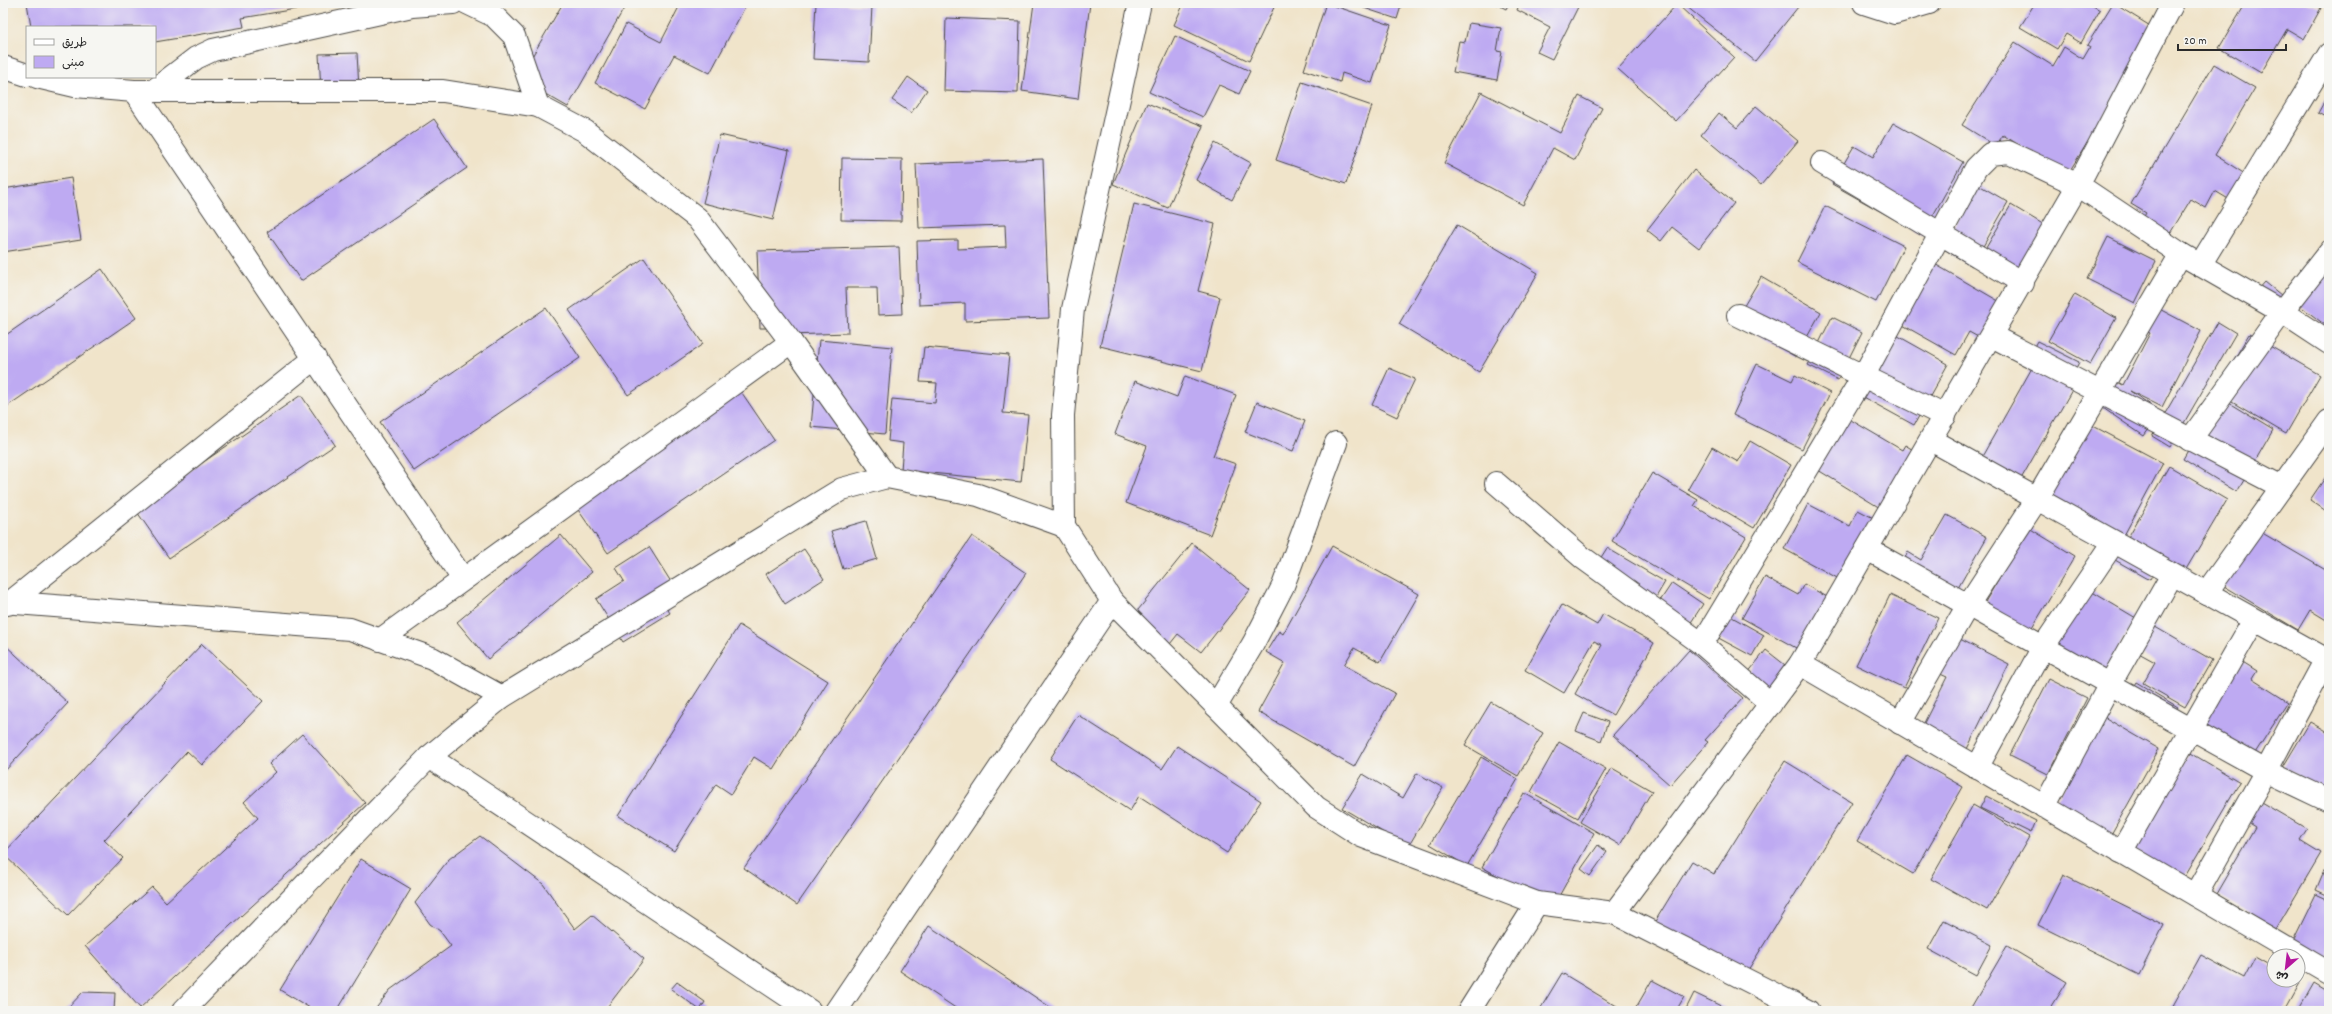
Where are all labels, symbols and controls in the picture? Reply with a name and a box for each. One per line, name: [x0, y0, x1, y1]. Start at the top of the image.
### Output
legend: [26, 26, 156, 78]
scale bar: [2178, 26, 2286, 52]
text: 20 m: [2184, 33, 2207, 50]
text: طريق: [62, 35, 87, 52]
text: مبنى: [62, 55, 85, 72]
north arrow: [2266, 948, 2306, 988]
text: ش: [2273, 965, 2291, 985]

